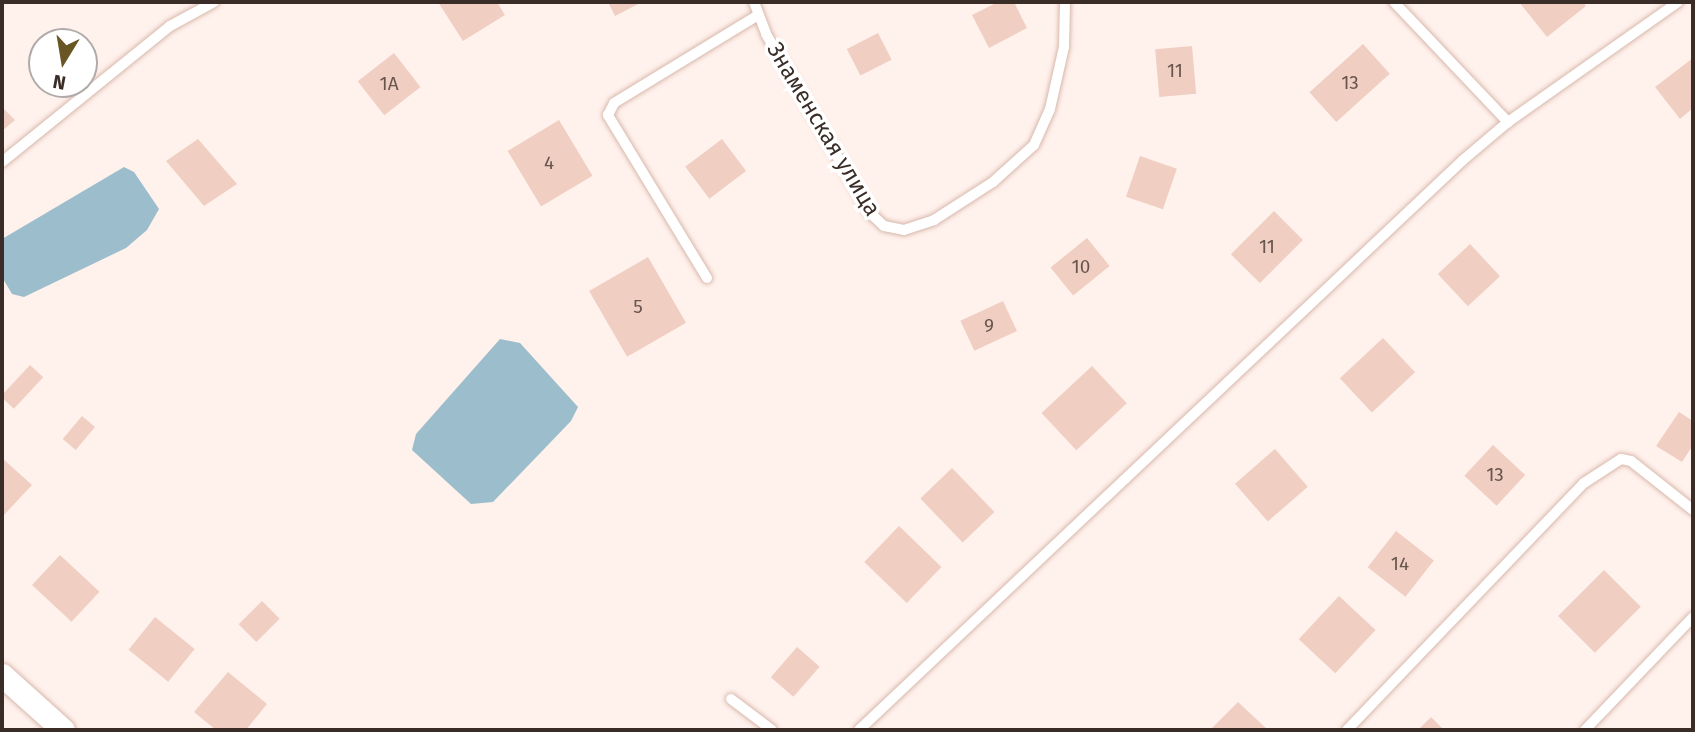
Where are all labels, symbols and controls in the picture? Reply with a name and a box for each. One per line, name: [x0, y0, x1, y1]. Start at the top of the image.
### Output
north arrow: [28, 28, 98, 98]
street label: Знаменская улица: [761, 37, 887, 221]
house number: 11: [1167, 60, 1183, 82]
text: N: [51, 70, 68, 95]
house number: 13: [1341, 72, 1359, 94]
house number: 1А: [379, 73, 399, 95]
house number: 4: [544, 152, 554, 174]
house number: 11: [1259, 236, 1275, 258]
house number: 10: [1072, 256, 1090, 278]
house number: 5: [633, 296, 643, 318]
house number: 9: [984, 315, 994, 337]
house number: 13: [1486, 464, 1504, 486]
house number: 14: [1391, 553, 1409, 575]

